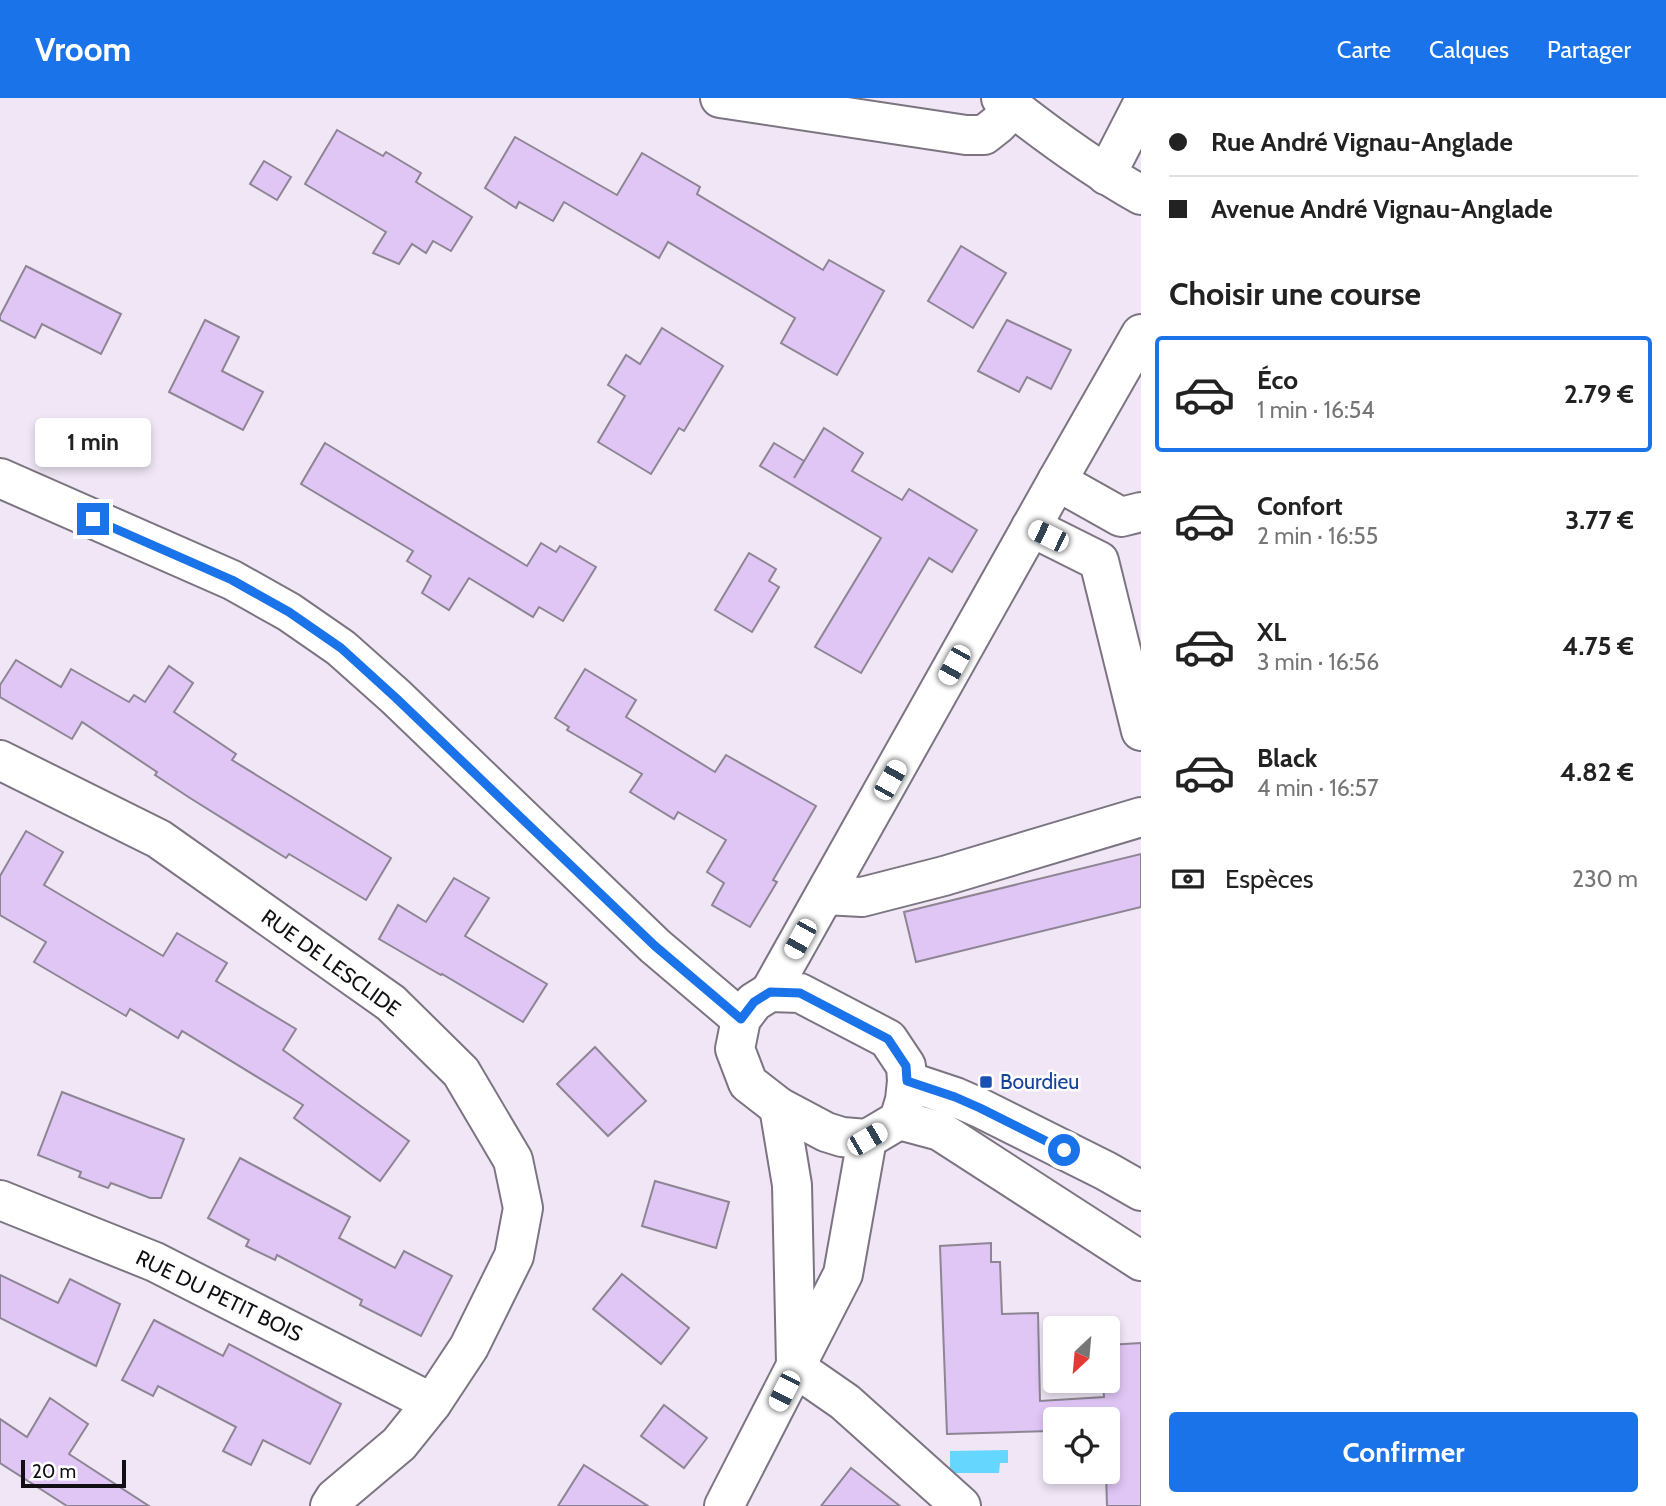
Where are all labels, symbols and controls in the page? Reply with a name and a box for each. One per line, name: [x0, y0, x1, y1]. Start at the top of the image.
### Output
text: Vroom: [35, 29, 131, 69]
text: Carte: [1337, 35, 1391, 64]
text: Calques: [1429, 35, 1509, 64]
text: Partager: [1547, 35, 1631, 64]
text: Rue André Vignau-Anglade: [1211, 126, 1513, 158]
text: Avenue André Vignau-Anglade: [1211, 193, 1553, 225]
text: Choisir une course: [1169, 274, 1421, 313]
icon: car: [1173, 363, 1236, 426]
text: Éco: [1257, 364, 1298, 396]
text: 2.79 €: [1564, 378, 1634, 410]
text: 1 min · 16:54: [1257, 396, 1374, 424]
callout: 1 min: [35, 418, 151, 466]
text: 1 min: [67, 428, 119, 456]
icon: car: [1173, 489, 1236, 552]
text: Confort: [1257, 490, 1343, 522]
route end: [77, 503, 109, 535]
text: 3.77 €: [1565, 504, 1634, 536]
car: [1025, 517, 1072, 555]
text: 2 min · 16:55: [1257, 522, 1378, 550]
icon: car: [1173, 615, 1236, 678]
text: XL: [1257, 616, 1286, 648]
text: 4.75 €: [1562, 630, 1634, 662]
car: [935, 642, 974, 688]
text: 3 min · 16:56: [1257, 648, 1379, 676]
icon: car: [1173, 741, 1236, 804]
text: Black: [1257, 742, 1317, 774]
text: 4.82 €: [1560, 756, 1634, 788]
car: [871, 757, 910, 803]
text: 4 min · 16:57: [1257, 774, 1379, 802]
icon: cash: [1169, 860, 1207, 898]
text: Espèces: [1225, 863, 1314, 895]
text: 230 m: [1572, 865, 1638, 893]
street label: RUE DE LESCLIDE: [257, 904, 406, 1021]
car: [781, 916, 820, 962]
place label: Bourdieu: [1000, 1069, 1079, 1094]
marker: Bourdieu: [978, 1074, 994, 1090]
car: [844, 1119, 891, 1159]
route start: [1048, 1134, 1080, 1166]
street label: RUE DU PETIT BOIS: [132, 1244, 306, 1347]
north arrow: [1043, 1316, 1120, 1393]
map controls: [1043, 1316, 1120, 1484]
car: [766, 1368, 803, 1414]
button: locate: [1043, 1407, 1120, 1484]
button: Confirmer: [1169, 1412, 1638, 1492]
scale bar: [21, 1457, 126, 1489]
text: 20 m: [32, 1460, 76, 1483]

